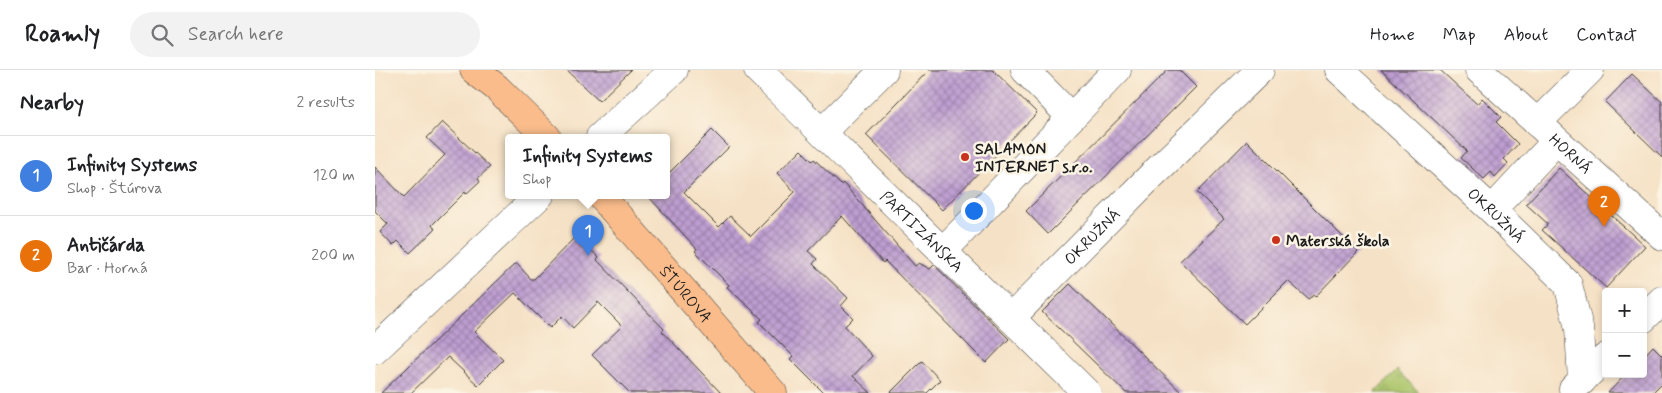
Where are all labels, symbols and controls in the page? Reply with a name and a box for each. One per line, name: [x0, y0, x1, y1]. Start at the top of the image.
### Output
search box: [130, 12, 480, 57]
text: Roamly: [25, 19, 100, 50]
icon: search: [148, 21, 176, 49]
text: Search here: [188, 22, 284, 47]
text: Home: [1370, 23, 1415, 47]
text: Map: [1443, 23, 1476, 47]
text: About: [1504, 23, 1548, 47]
text: Contact: [1576, 23, 1637, 47]
text: Nearby: [20, 89, 84, 117]
text: 2 results: [297, 92, 355, 113]
street label: HORNÁ: [1544, 129, 1596, 179]
popup: [505, 134, 670, 199]
place label: SALAMON INTERNET s.r.o.: [975, 139, 1092, 178]
text: Infinity Systems: [522, 144, 653, 169]
marker: SALAMON INTERNET s.r.o.: [959, 151, 971, 163]
text: Infinity Systems: [67, 153, 197, 178]
text: 1: [32, 165, 40, 186]
text: 120 m: [313, 165, 355, 186]
text: Shop: [522, 169, 552, 190]
text: Shop · Štúrova: [67, 178, 163, 199]
street label: OKRUŽNÁ: [1462, 184, 1529, 248]
pin: 2: [1588, 186, 1620, 227]
street label: PARTIZÁNSKA: [875, 187, 967, 278]
your location: [961, 198, 987, 224]
street label: OKRUŽNÁ: [1060, 204, 1125, 270]
pin: 1: [572, 215, 604, 256]
place label: Materská škola: [1286, 231, 1390, 252]
text: Antičárda: [67, 233, 145, 258]
marker: Materská škola: [1270, 234, 1282, 246]
text: 2: [32, 245, 40, 266]
text: 200 m: [311, 245, 355, 266]
text: Bar · Horná: [67, 258, 148, 279]
street label: ŠTÚROVA: [654, 262, 716, 328]
map controls: [1602, 288, 1647, 378]
button: +: [1602, 288, 1647, 333]
button: −: [1602, 333, 1647, 378]

